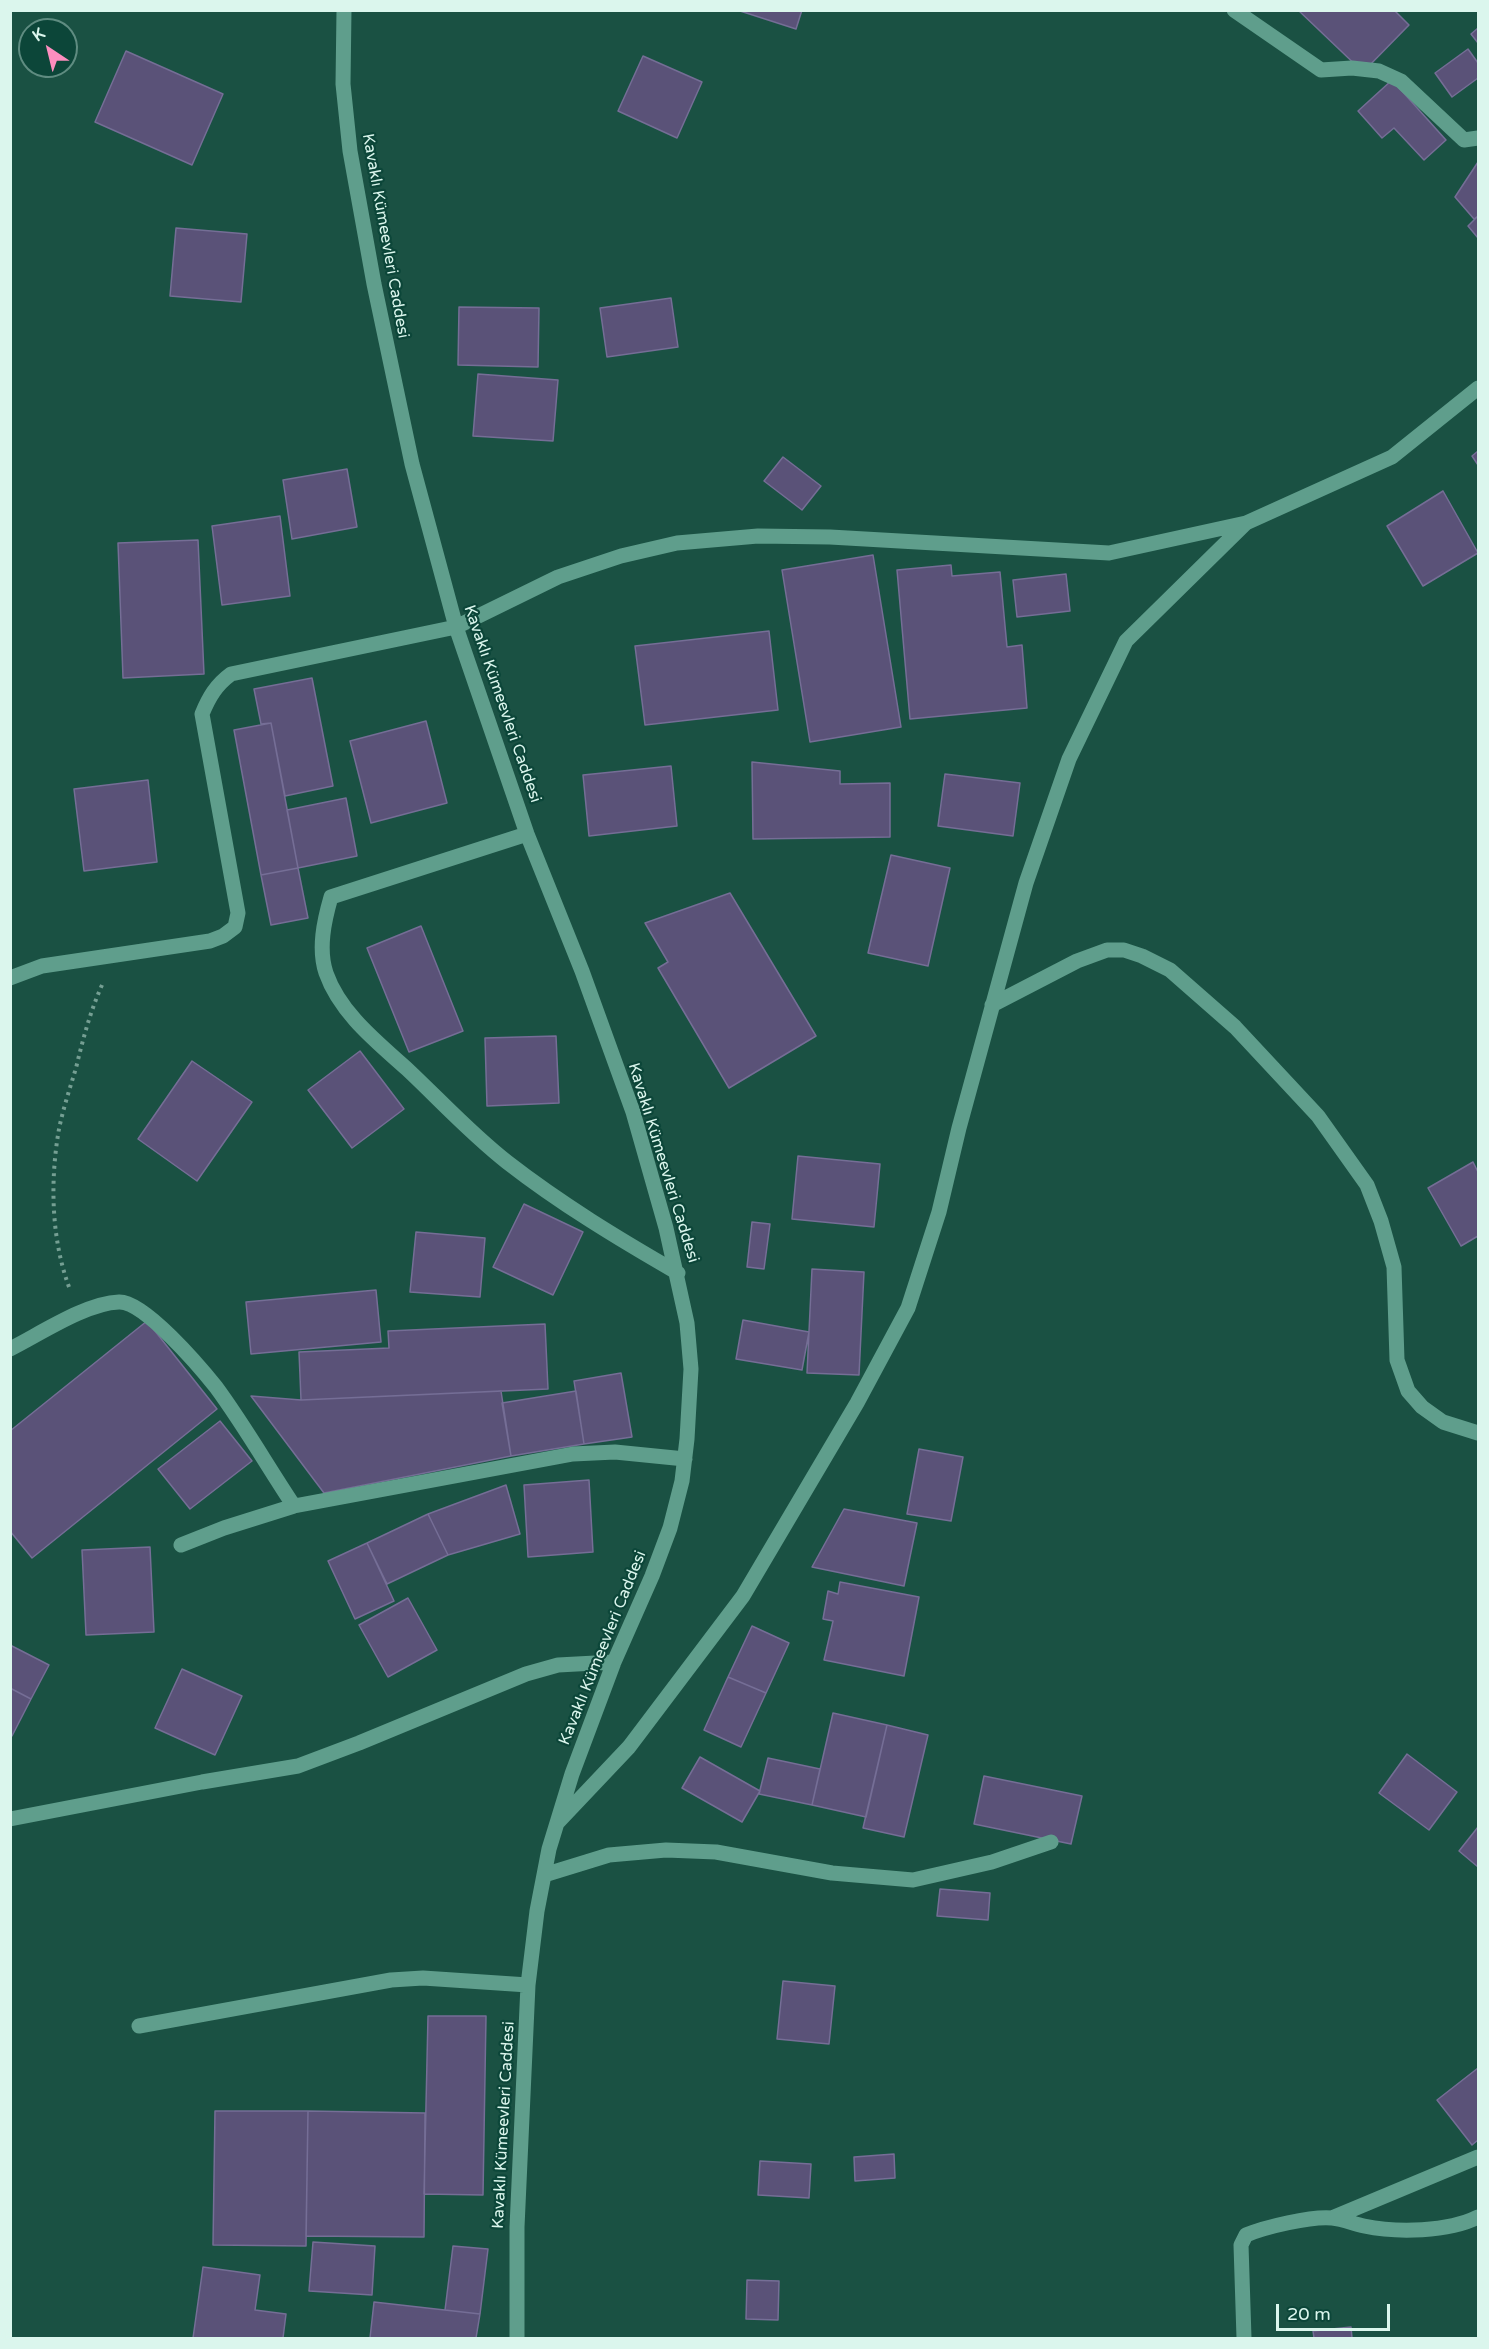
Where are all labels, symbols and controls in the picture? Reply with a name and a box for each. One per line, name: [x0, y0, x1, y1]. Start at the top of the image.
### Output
north arrow: [18, 18, 78, 78]
text: K: [29, 24, 49, 46]
street label: Kavaklı Kümeevleri Caddesi: [358, 132, 412, 340]
street label: Kavaklı Kümeevleri Caddesi: [459, 603, 545, 805]
street label: Kavaklı Kümeevleri Caddesi: [623, 1061, 703, 1265]
street label: Kavaklı Kümeevleri Caddesi: [555, 1548, 651, 1748]
street label: Kavaklı Kümeevleri Caddesi: [489, 2021, 519, 2229]
scale bar: [1279, 2292, 1393, 2330]
text: 20 m: [1287, 2303, 1331, 2325]

